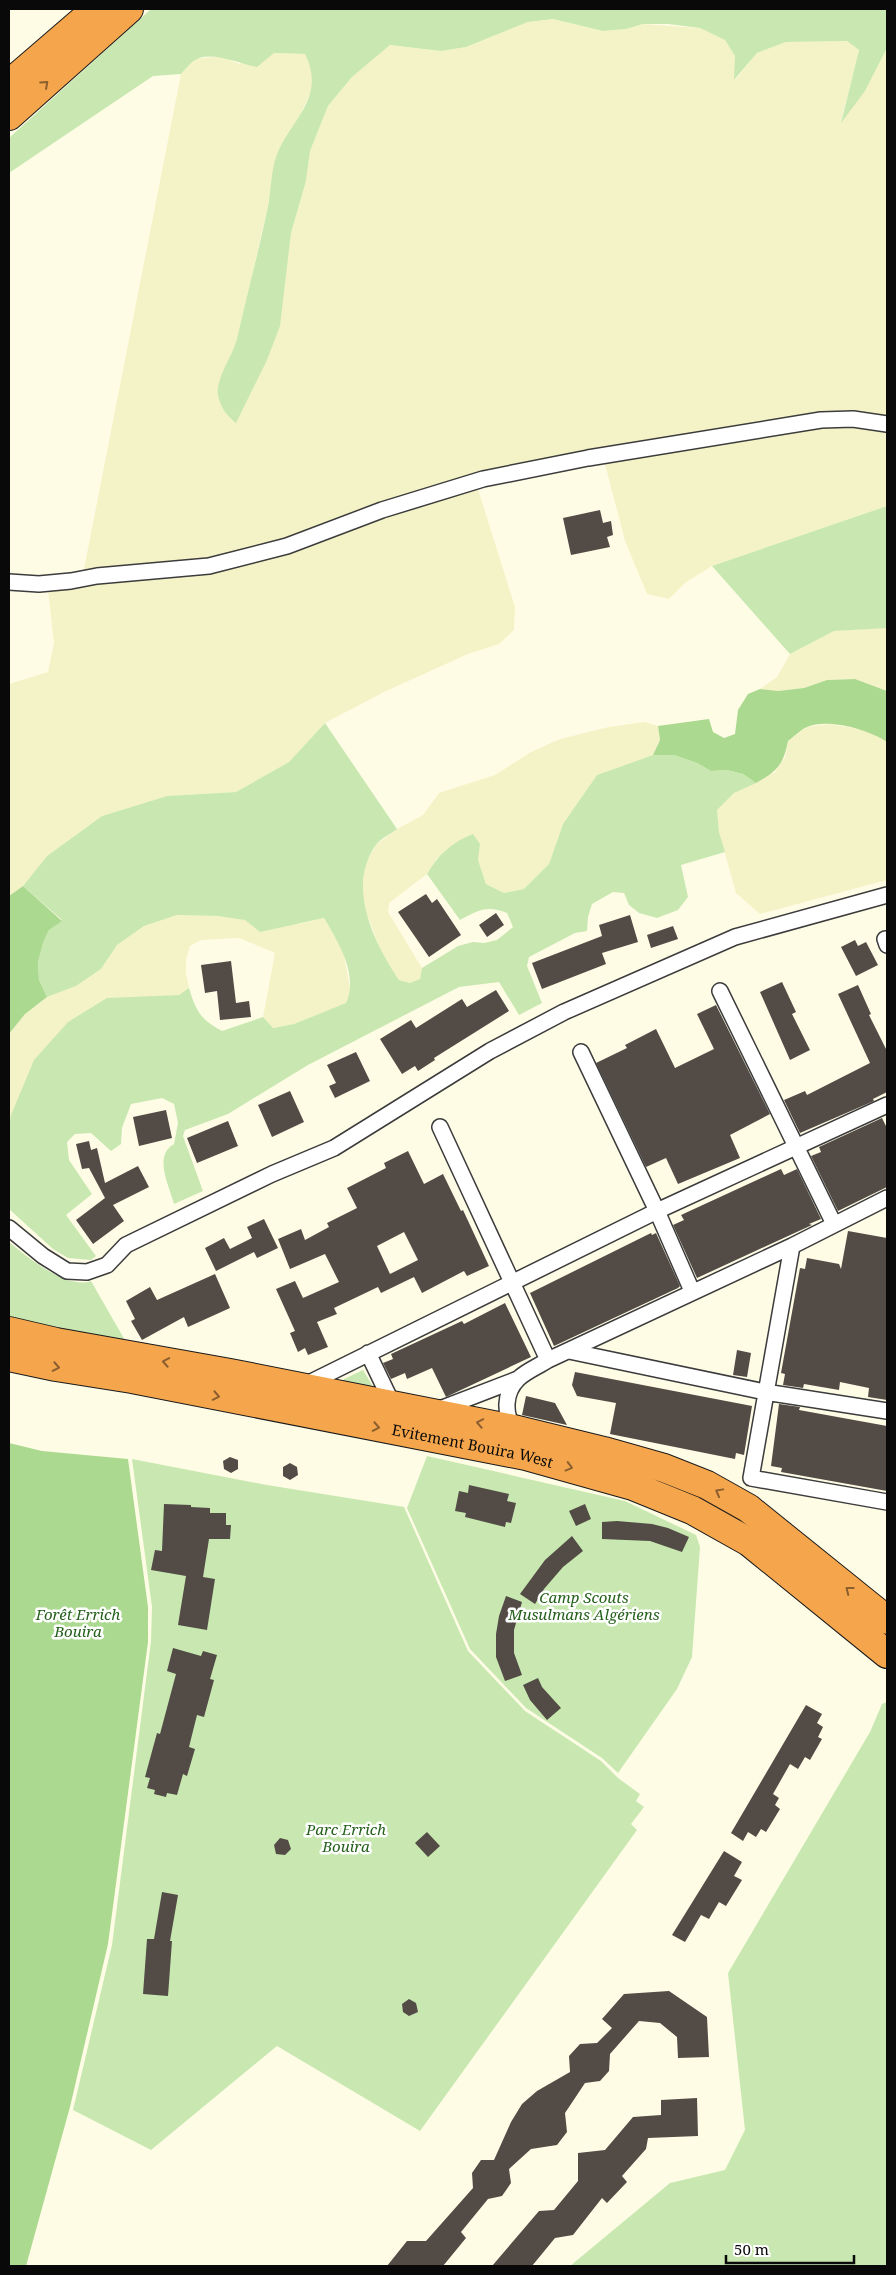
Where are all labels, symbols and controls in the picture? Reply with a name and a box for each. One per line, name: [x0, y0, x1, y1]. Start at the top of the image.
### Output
one-way arrow: [40, 81, 49, 90]
one-way arrow: [162, 1357, 170, 1367]
one-way arrow: [52, 1362, 61, 1372]
one-way arrow: [212, 1390, 221, 1400]
one-way arrow: [476, 1418, 484, 1428]
street label: Evitement Bouira West: [390, 1419, 556, 1472]
one-way arrow: [371, 1421, 380, 1431]
one-way arrow: [565, 1461, 573, 1472]
one-way arrow: [716, 1489, 725, 1499]
park label: Camp Scouts Musulmans Algériens: [507, 1587, 660, 1624]
one-way arrow: [845, 1587, 854, 1596]
park label: Forêt Errich Bouira: [35, 1604, 120, 1641]
park label: Parc Errich Bouira: [305, 1819, 386, 1856]
scale bar: [726, 2232, 854, 2264]
text: 50 m: [734, 2239, 769, 2259]

